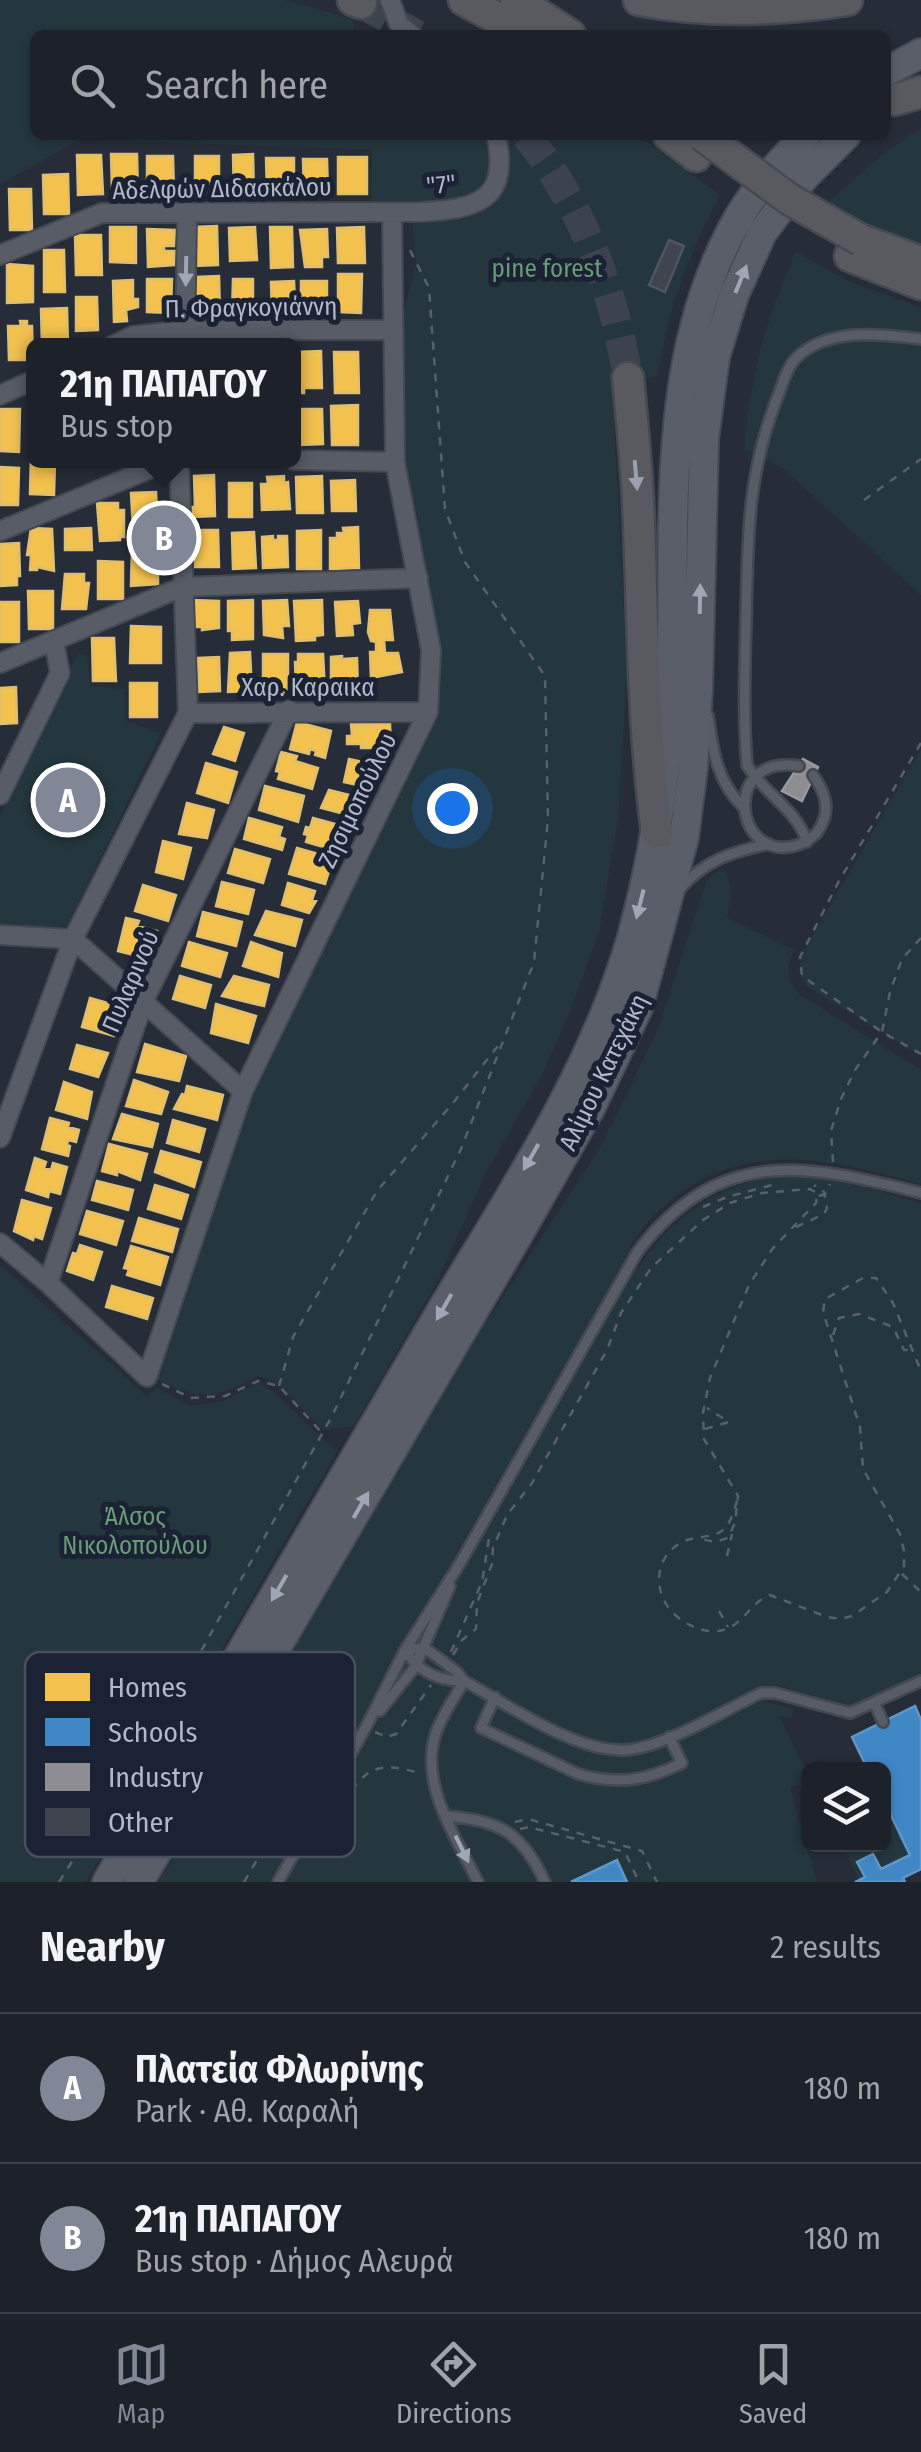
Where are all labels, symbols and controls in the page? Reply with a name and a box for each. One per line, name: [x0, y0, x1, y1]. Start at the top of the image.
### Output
search box: [30, 30, 891, 140]
icon: search: [65, 58, 120, 113]
text: Search here: [145, 62, 328, 108]
street label: "7": [425, 169, 457, 201]
street label: Αδελφών Διδασκάλου: [112, 172, 332, 206]
park label: pine forest: [492, 254, 603, 284]
one-way arrow: [178, 256, 194, 288]
one-way arrow: [733, 264, 749, 294]
street label: Π. Φραγκογιάννη: [164, 291, 338, 325]
popup: [26, 338, 301, 468]
text: 21η ΠΑΠΑΓΟΥ: [60, 361, 267, 407]
text: Bus stop: [60, 407, 173, 445]
one-way arrow: [629, 460, 645, 492]
pin: B: [132, 500, 196, 576]
one-way arrow: [693, 582, 709, 614]
street label: Χαρ. Καραικα: [241, 673, 375, 703]
street label: Ζησιμοπούλου: [312, 728, 403, 873]
pin: A: [36, 762, 100, 838]
your location: [427, 783, 478, 834]
one-way arrow: [632, 889, 647, 920]
street label: Πυλαρινού: [96, 926, 166, 1037]
street label: Αλίμου Κατεχάκη: [553, 989, 655, 1156]
one-way arrow: [523, 1142, 540, 1171]
one-way arrow: [436, 1293, 453, 1322]
one-way arrow: [352, 1491, 369, 1519]
park label: Άλσος Νικολοπούλου: [62, 1502, 208, 1561]
one-way arrow: [271, 1574, 288, 1602]
legend: [25, 1652, 355, 1857]
text: Homes: [108, 1671, 187, 1704]
text: Schools: [108, 1716, 197, 1749]
text: Industry: [108, 1761, 204, 1794]
map controls: [801, 1762, 891, 1852]
button: layers: [801, 1762, 891, 1852]
text: Other: [108, 1806, 173, 1839]
one-way arrow: [453, 1835, 470, 1864]
text: Nearby: [40, 1922, 165, 1972]
text: 2 results: [770, 1928, 881, 1966]
text: Πλατεία Φλωρίνης: [135, 2046, 424, 2092]
text: A: [64, 2069, 81, 2107]
text: 180 m: [804, 2069, 881, 2107]
text: Park · Αθ. Καραλή: [135, 2092, 360, 2130]
text: 21η ΠΑΠΑΓΟΥ: [135, 2196, 341, 2242]
text: B: [64, 2219, 81, 2257]
text: 180 m: [804, 2219, 881, 2257]
text: Bus stop · Δήμος Αλευρά: [135, 2242, 453, 2280]
tab: Map: [114, 2337, 169, 2430]
tab: Directions: [396, 2337, 512, 2430]
tab: Saved: [739, 2337, 807, 2430]

